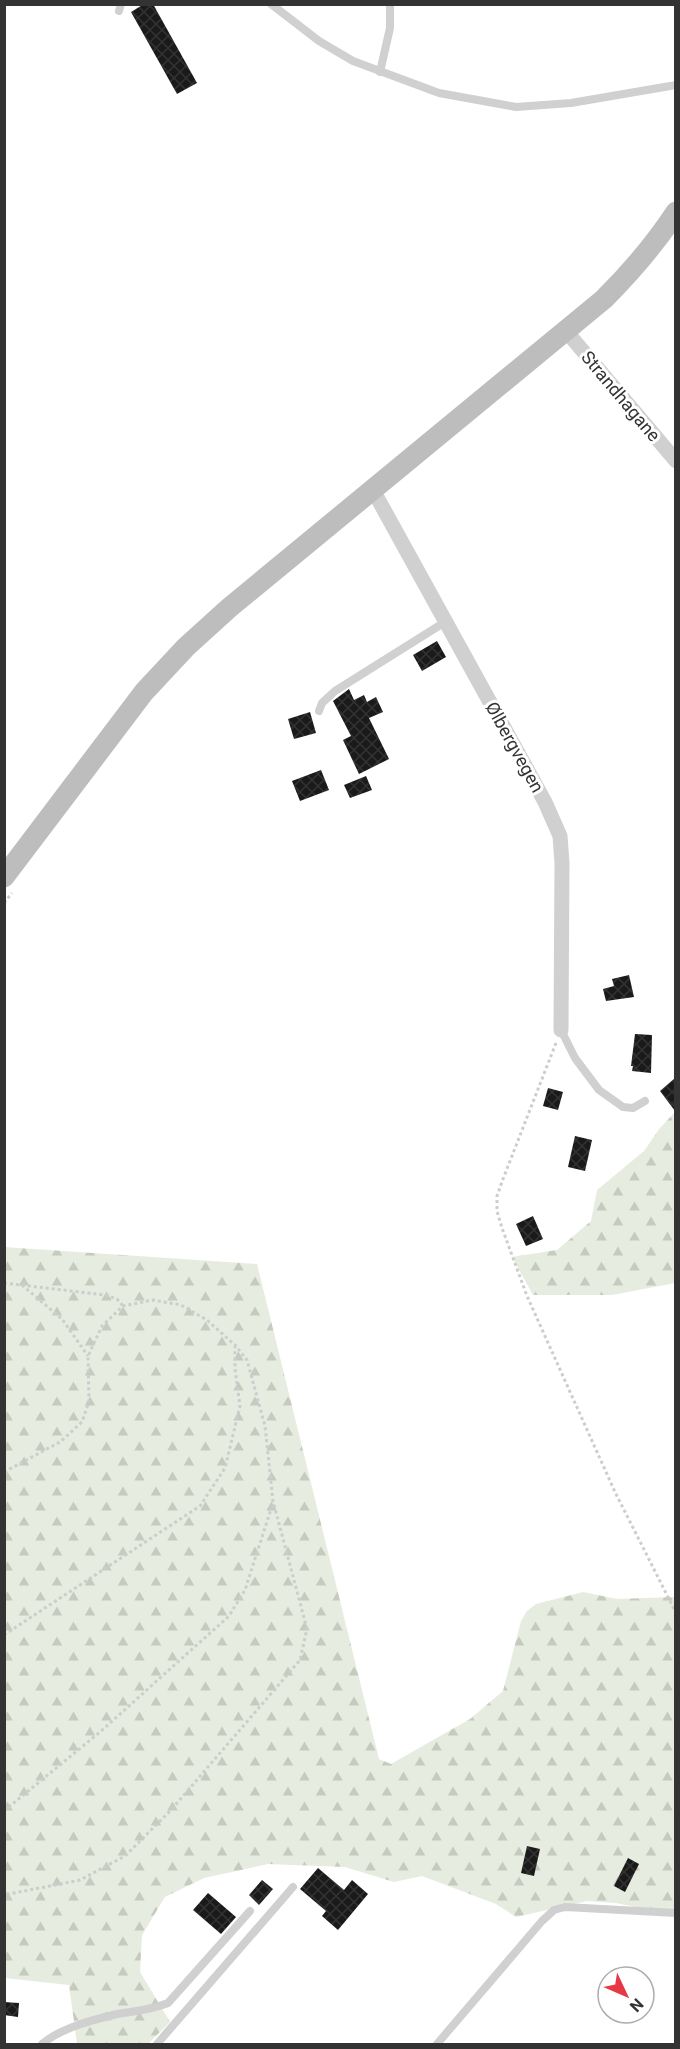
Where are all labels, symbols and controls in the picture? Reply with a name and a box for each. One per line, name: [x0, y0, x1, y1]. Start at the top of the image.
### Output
street label: Strandhagane: [577, 347, 665, 445]
street label: Ølbergvegen: [482, 698, 548, 796]
north arrow: [596, 1965, 656, 2025]
text: N: [626, 1994, 647, 2016]

